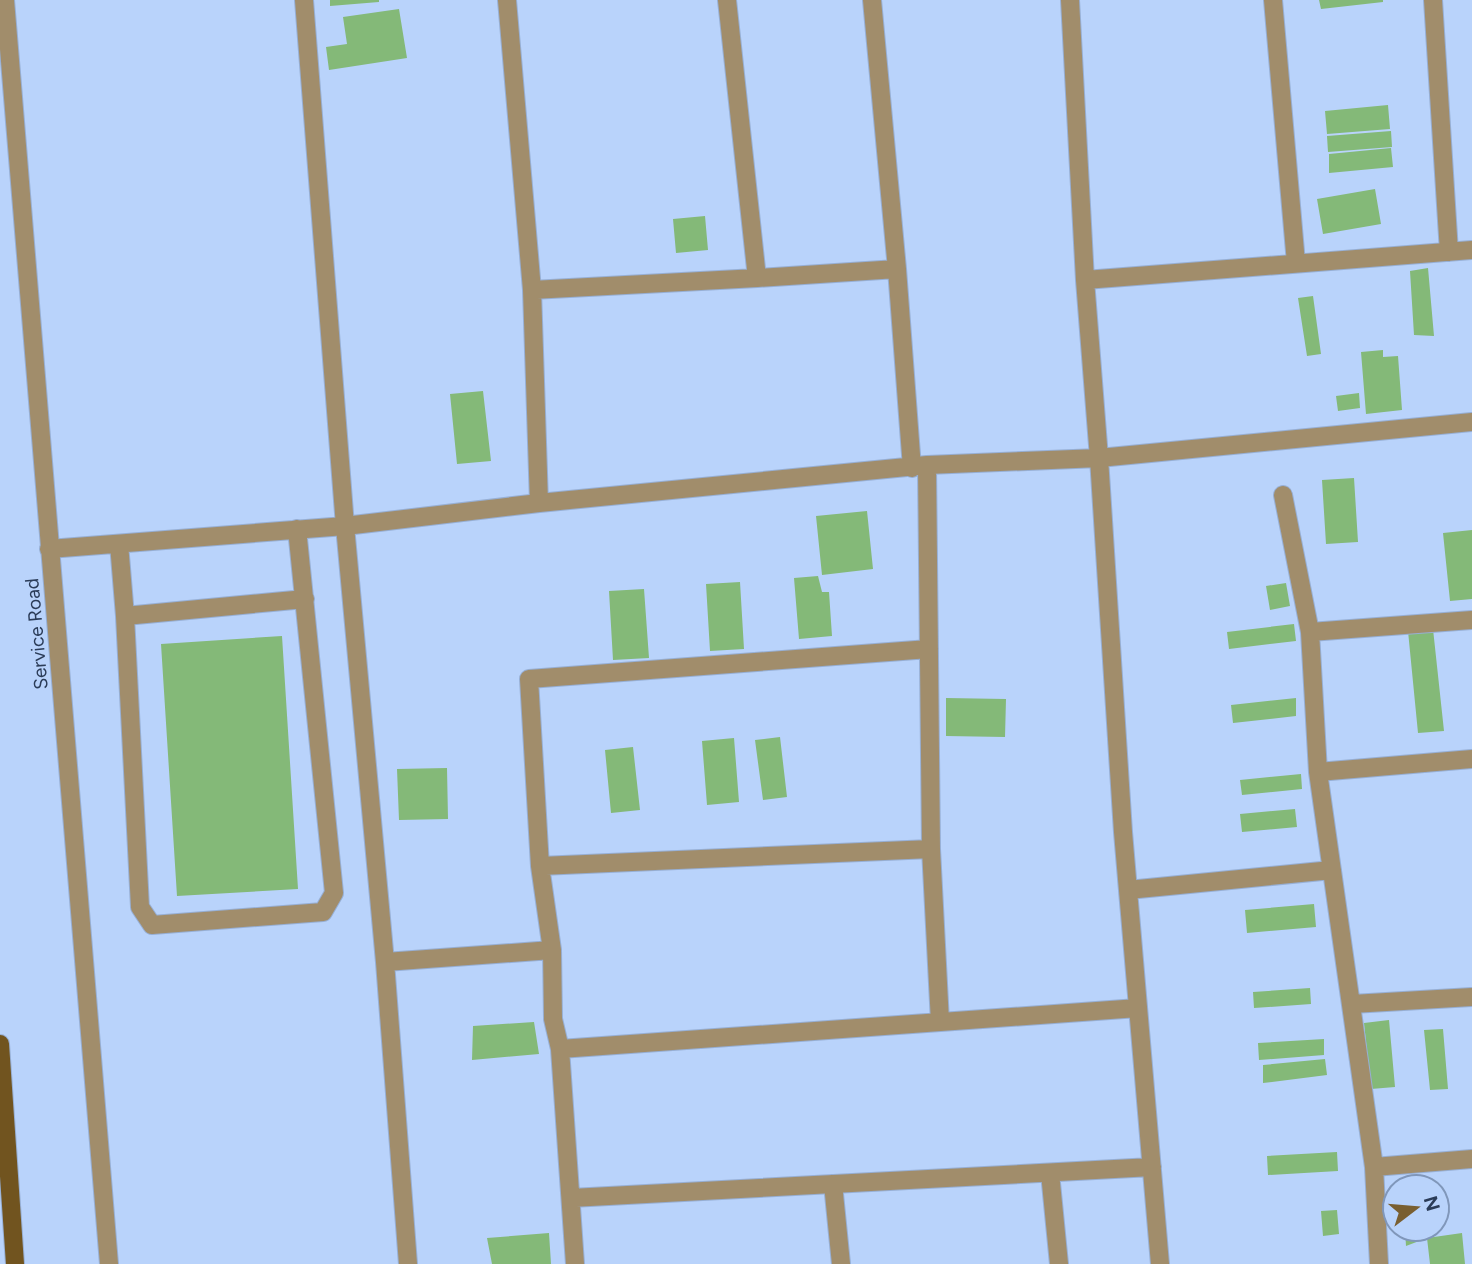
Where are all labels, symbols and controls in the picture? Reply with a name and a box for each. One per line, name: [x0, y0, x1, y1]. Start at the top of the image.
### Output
street label: Service Road: [20, 577, 53, 691]
north arrow: [1381, 1173, 1451, 1243]
text: N: [1419, 1193, 1445, 1214]

